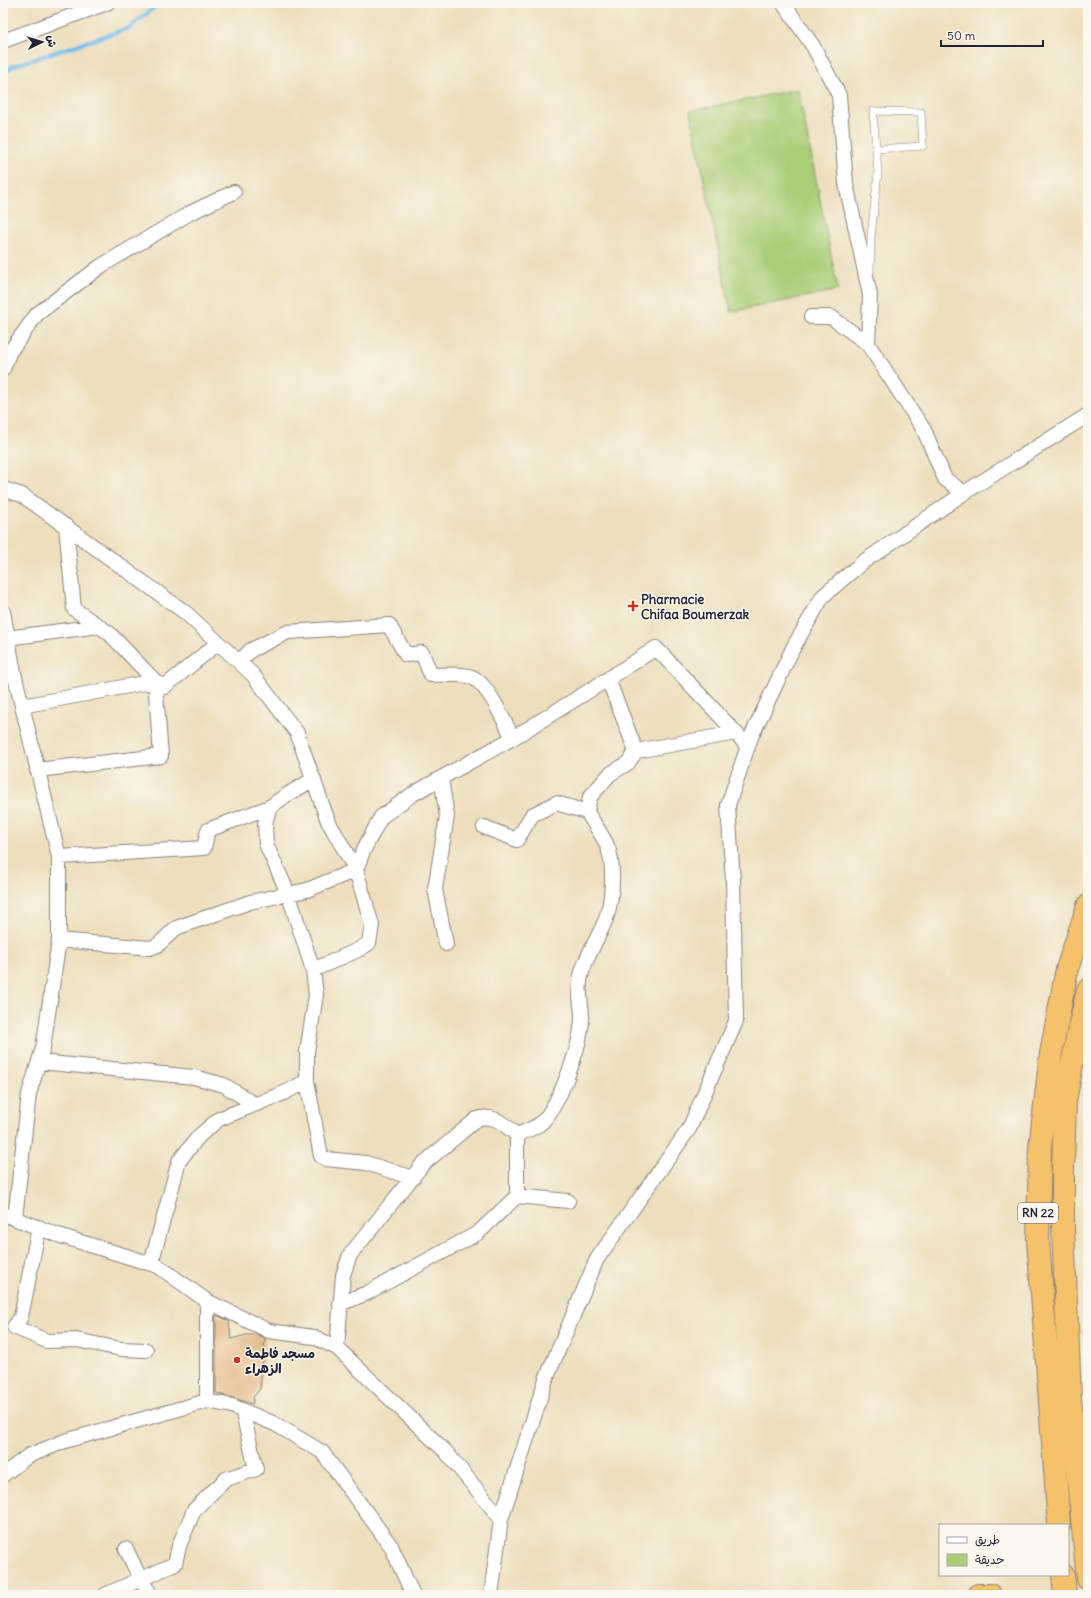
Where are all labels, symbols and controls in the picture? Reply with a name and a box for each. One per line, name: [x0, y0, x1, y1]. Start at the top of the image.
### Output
north arrow: [22, 22, 62, 62]
scale bar: [941, 22, 1043, 48]
text: 50 m: [947, 28, 976, 43]
text: ش: [44, 34, 59, 48]
place label: Pharmacie Chifaa Boumerzak: [641, 591, 750, 623]
marker: Pharmacie Chifaa Boumerzak: [628, 601, 638, 611]
road number: RN 22: [1018, 1203, 1058, 1223]
place label: مسجد فاطمة الزهراء: [245, 1345, 315, 1377]
marker: مسجد فاطمة الزهراء: [232, 1355, 242, 1365]
legend: [939, 1524, 1069, 1576]
text: طريق: [975, 1532, 1000, 1547]
text: حديقة: [975, 1552, 1004, 1567]

